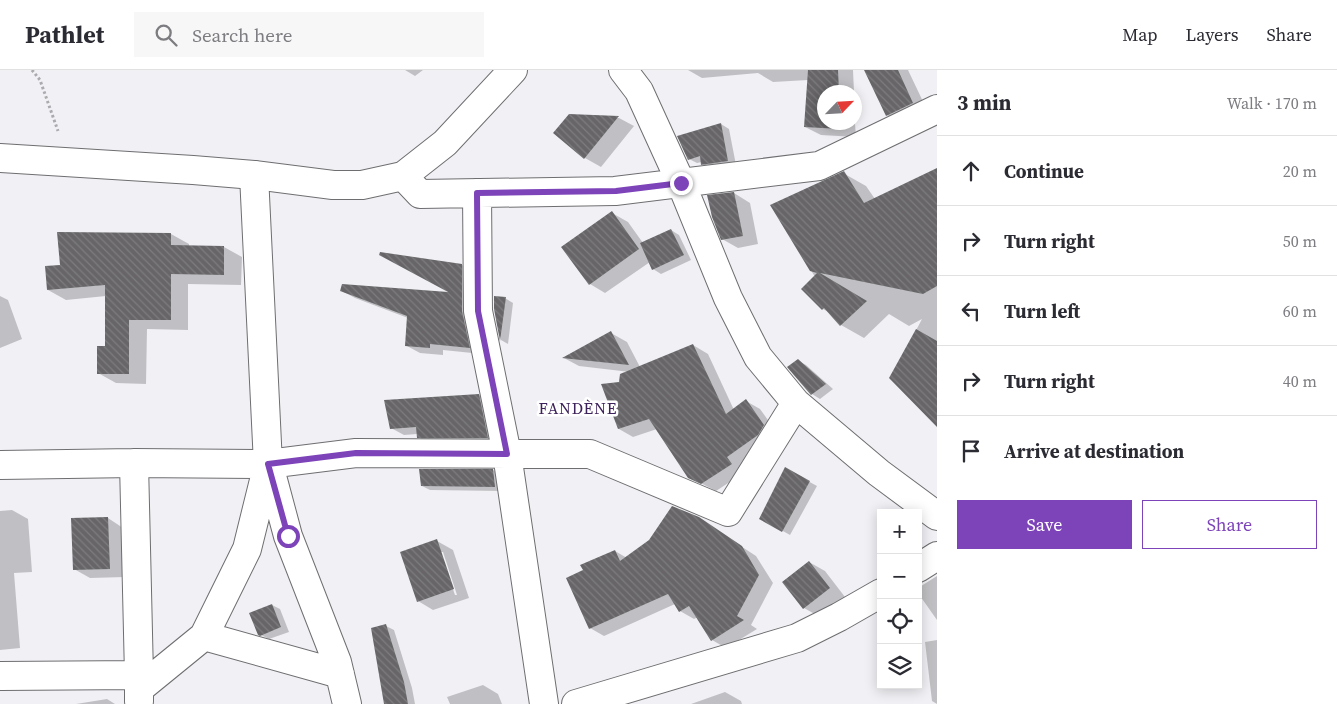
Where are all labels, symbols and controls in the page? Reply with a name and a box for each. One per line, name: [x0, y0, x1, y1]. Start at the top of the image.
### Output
search box: [134, 12, 484, 57]
text: Pathlet: [25, 18, 104, 51]
icon: search: [152, 21, 180, 49]
text: Search here: [192, 22, 293, 48]
text: Map: [1122, 22, 1157, 47]
text: Layers: [1185, 22, 1238, 47]
text: Share: [1266, 22, 1312, 47]
north arrow: [817, 85, 862, 130]
text: 3 min: [957, 88, 1012, 117]
text: Walk · 170 m: [1227, 92, 1317, 114]
icon: ahead: [957, 157, 985, 185]
text: Continue: [1004, 158, 1084, 184]
text: 20 m: [1283, 160, 1317, 182]
route end: [670, 172, 693, 195]
icon: right: [957, 227, 985, 255]
text: Turn right: [1004, 228, 1095, 254]
text: 50 m: [1283, 230, 1317, 252]
icon: left: [957, 297, 985, 325]
text: Turn left: [1004, 298, 1080, 324]
text: 60 m: [1283, 300, 1317, 322]
icon: right: [957, 367, 985, 395]
text: Turn right: [1004, 368, 1095, 394]
text: 40 m: [1283, 370, 1317, 392]
district label: FANDÈNE: [539, 397, 617, 419]
icon: arrive: [957, 437, 985, 465]
text: Arrive at destination: [1004, 438, 1184, 464]
button: Save: [957, 500, 1132, 549]
button: Share: [1142, 500, 1317, 549]
map controls: [877, 509, 922, 689]
button: +: [877, 509, 922, 554]
route start: [277, 525, 300, 548]
button: −: [877, 554, 922, 599]
button: locate: [877, 599, 922, 644]
button: layers: [877, 644, 922, 689]

